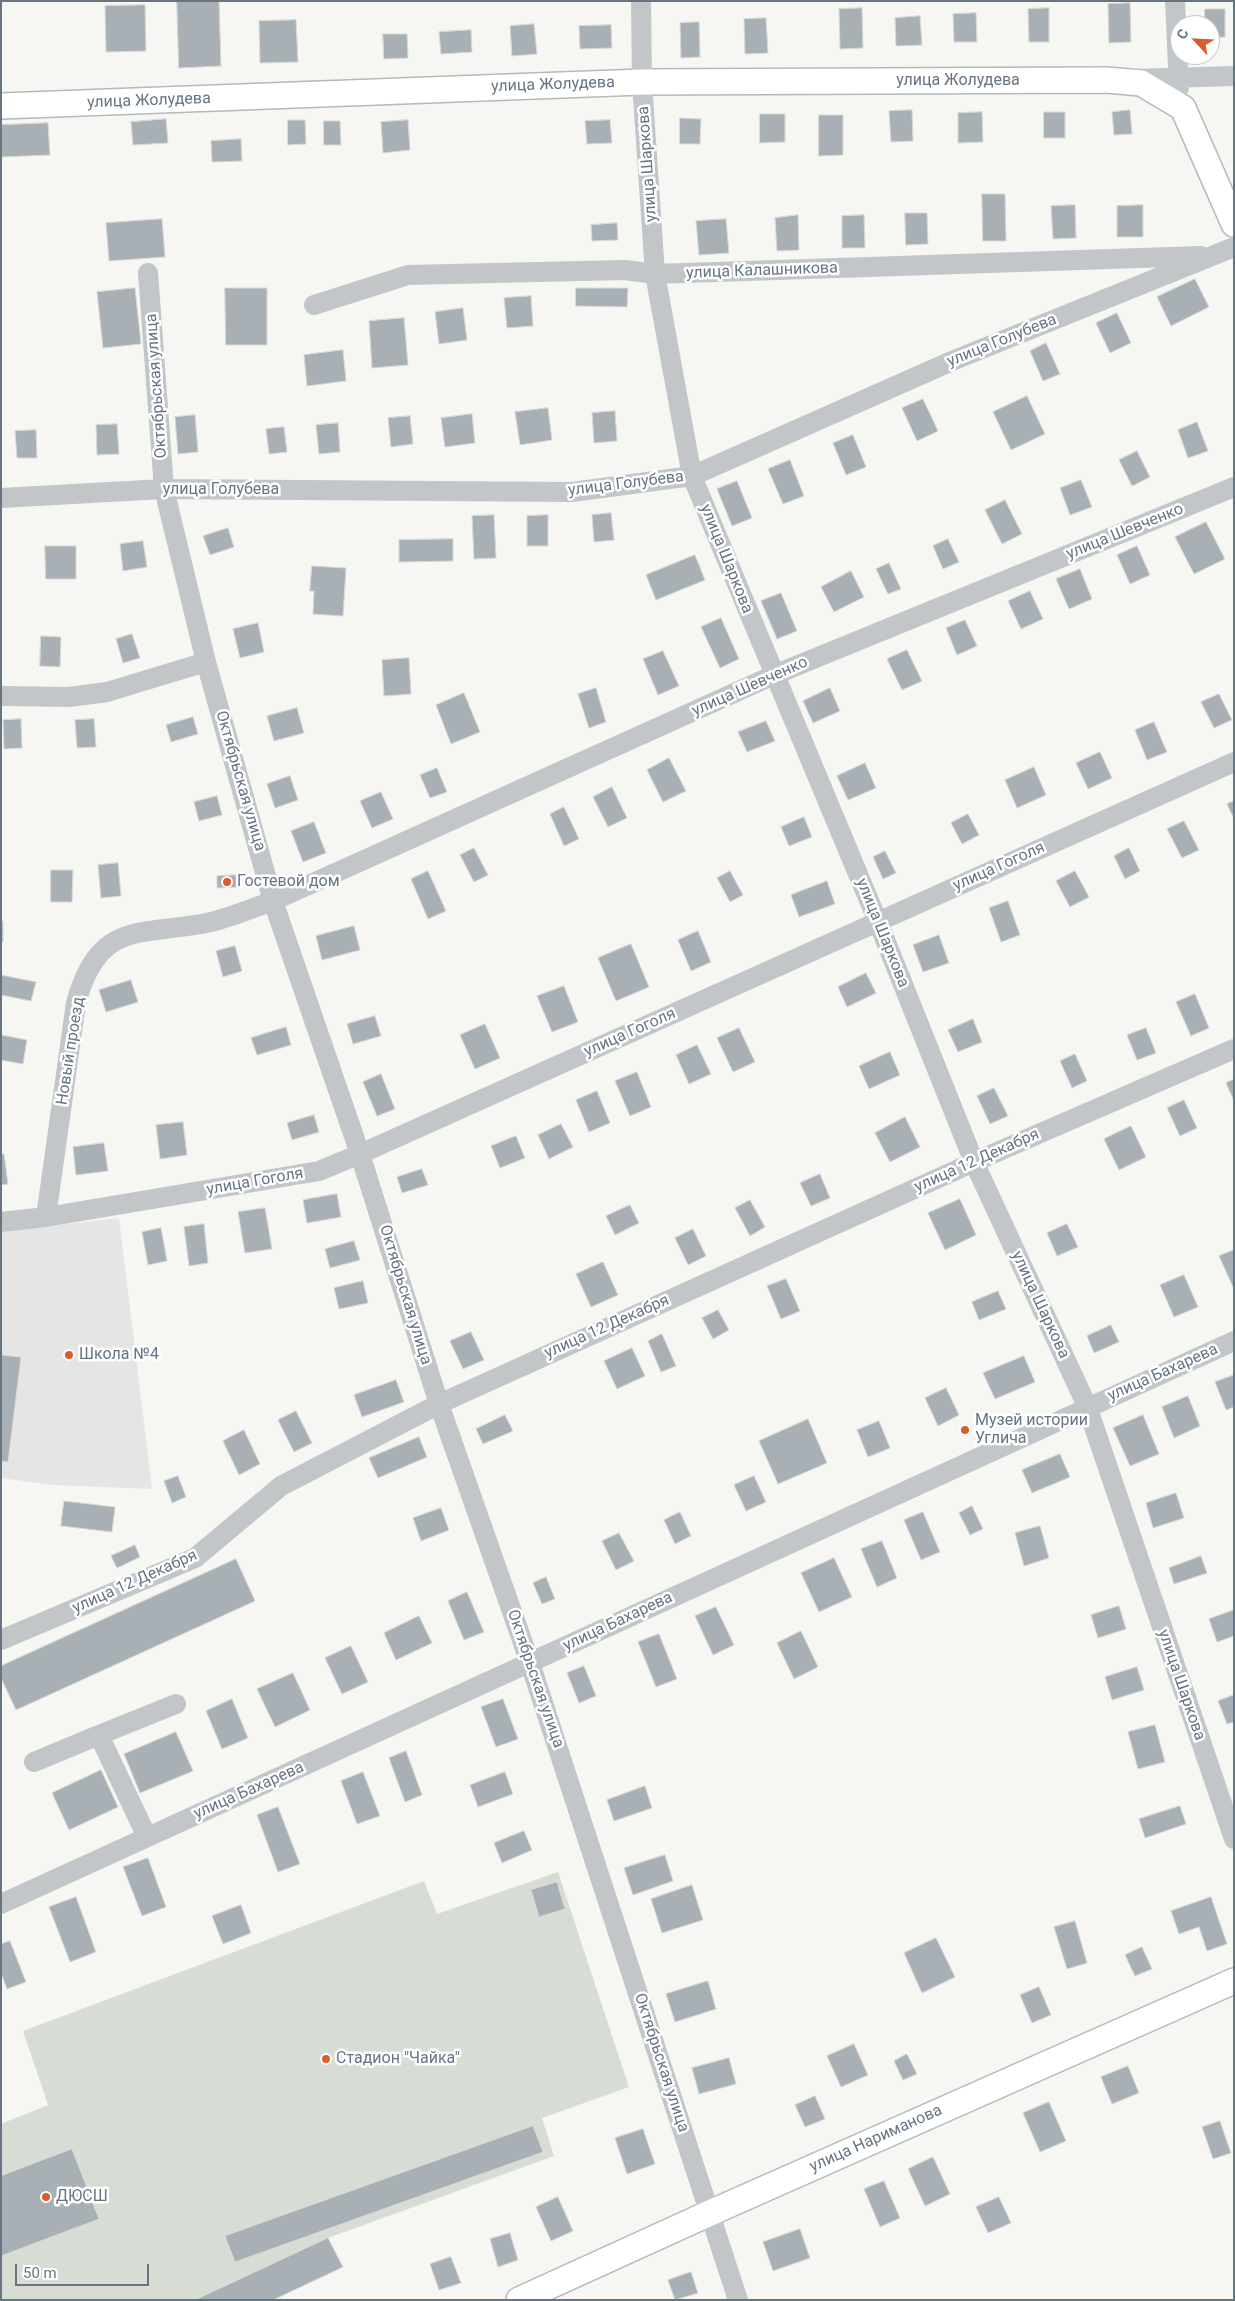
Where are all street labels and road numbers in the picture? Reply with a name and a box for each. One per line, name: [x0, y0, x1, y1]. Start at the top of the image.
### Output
street label: улица Жолудева: [896, 71, 1020, 91]
street label: улица Жолудева: [491, 73, 615, 97]
street label: улица Жолудева: [87, 89, 211, 113]
street label: улица Шаркова: [634, 105, 662, 223]
street label: улица Калашникова: [686, 259, 838, 283]
street label: улица Голубева: [944, 310, 1060, 372]
street label: Октябрьская улица: [142, 313, 172, 459]
street label: улица Голубева: [567, 467, 685, 501]
street label: улица Голубева: [163, 480, 279, 500]
street label: улица Шевченко: [1064, 500, 1186, 564]
street label: улица Шаркова: [695, 502, 757, 616]
street label: улица Шевченко: [689, 653, 811, 721]
street label: Октябрьская улица: [211, 709, 269, 853]
street label: улица Гоголя: [950, 838, 1048, 896]
street label: улица Шаркова: [851, 876, 913, 990]
street label: Новый проезд: [53, 996, 89, 1106]
street label: улица Гоголя: [581, 1004, 679, 1062]
street label: улица 12 Декабря: [912, 1125, 1042, 1197]
street label: улица Гоголя: [205, 1164, 305, 1200]
street label: Октябрьская улица: [375, 1223, 435, 1367]
street label: улица Шаркова: [1007, 1248, 1073, 1362]
street label: улица 12 Декабря: [542, 1291, 672, 1363]
street label: улица Бахарева: [1105, 1340, 1221, 1406]
street label: улица 12 Декабря: [70, 1546, 200, 1618]
street label: улица Бахарева: [560, 1588, 676, 1656]
street label: Октябрьская улица: [502, 1607, 568, 1751]
street label: улица Шаркова: [1153, 1627, 1209, 1743]
street label: улица Бахарева: [191, 1758, 307, 1824]
street label: Октябрьская улица: [629, 1991, 693, 2135]
street label: улица Нариманова: [807, 2101, 945, 2177]

